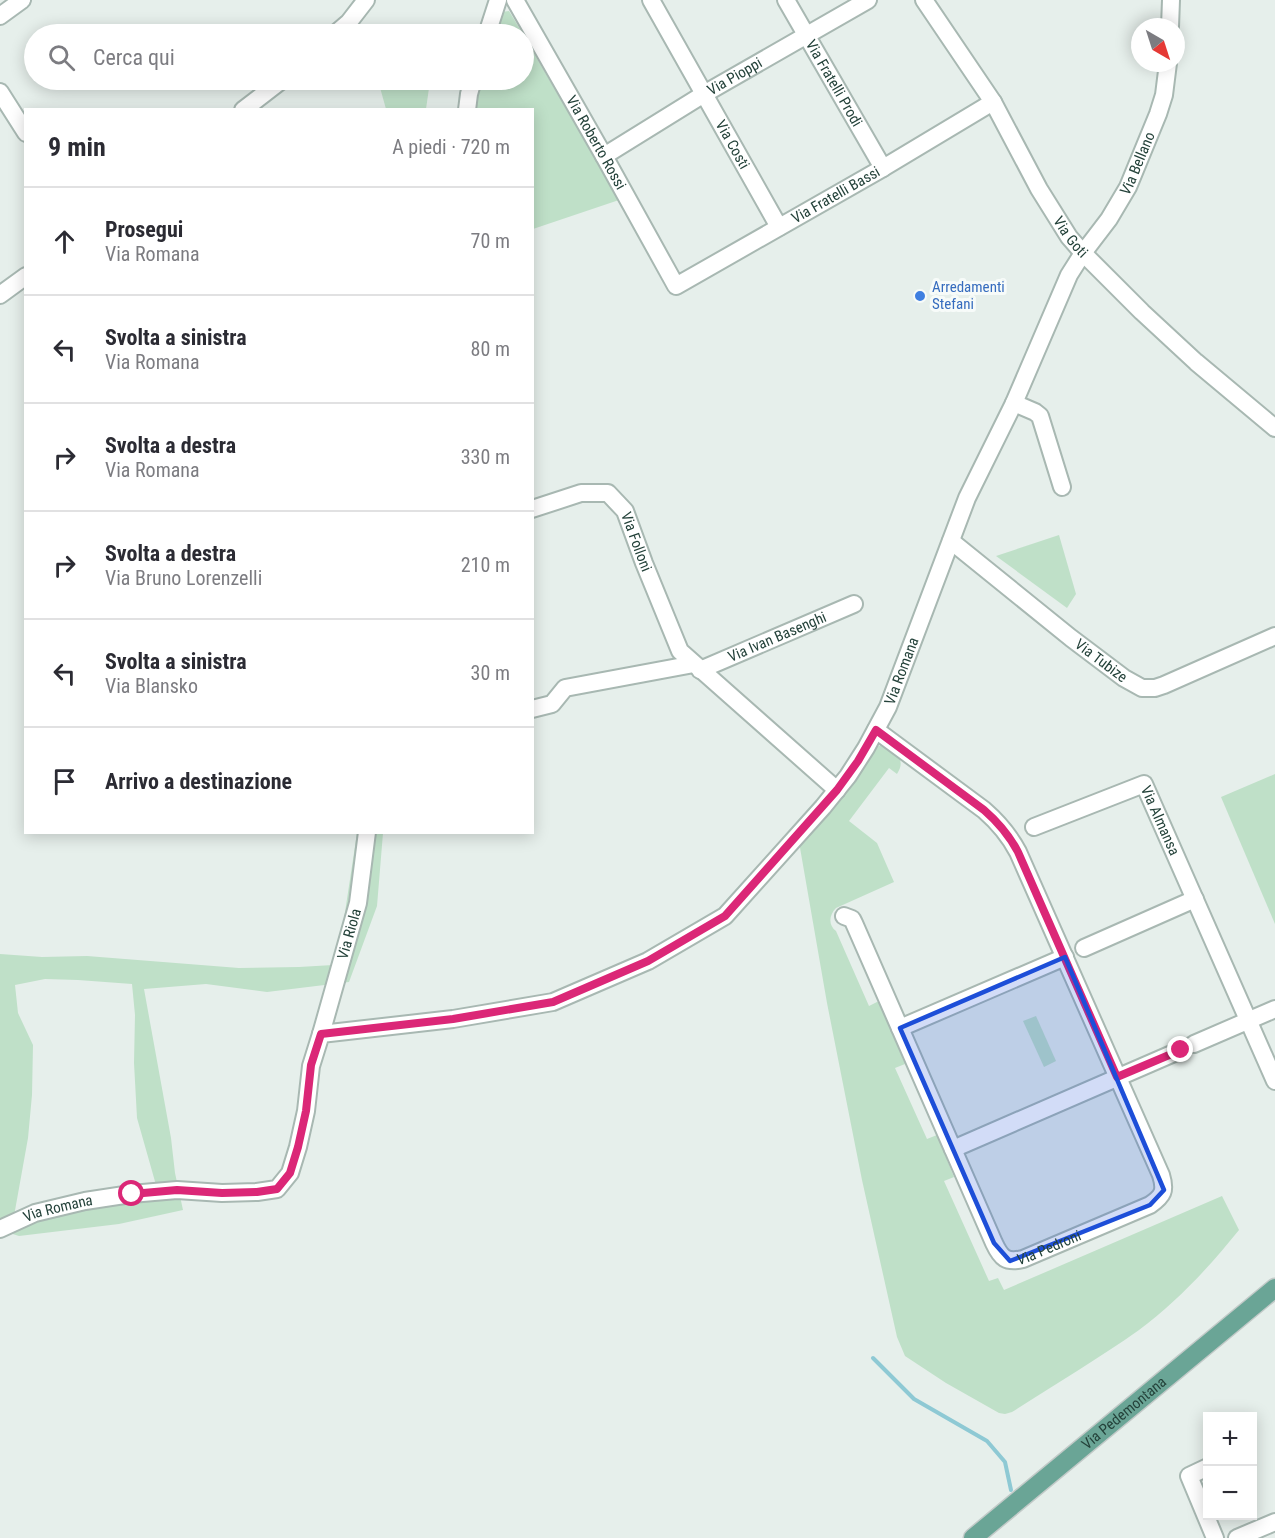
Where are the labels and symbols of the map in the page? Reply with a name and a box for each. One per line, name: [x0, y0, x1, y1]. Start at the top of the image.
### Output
north arrow: [1131, 18, 1185, 72]
street label: Via Fratelli Prodi: [802, 36, 866, 130]
street label: Via Pioppi: [704, 54, 765, 99]
street label: Via Roberto Rossi: [562, 92, 630, 193]
street label: Via Costi: [712, 117, 753, 172]
street label: Via Bellano: [1116, 129, 1159, 198]
street label: Via Fratelli Bassi: [788, 163, 883, 227]
street label: Via Goti: [1049, 213, 1091, 261]
place label: Arredamenti Stefani: [932, 278, 1005, 313]
marker: Arredamenti Stefani: [913, 289, 927, 303]
street label: Via Folloni: [617, 509, 656, 574]
street label: Via Ivan Basenghi: [725, 608, 829, 666]
street label: Via Romana: [881, 635, 923, 707]
street label: Via Tubize: [1071, 635, 1131, 686]
street label: Via Almansa: [1137, 783, 1183, 858]
street label: Via Riola: [334, 906, 365, 961]
route end: [1167, 1036, 1193, 1062]
route start: [118, 1180, 144, 1206]
street label: Via Romana: [20, 1191, 94, 1226]
street label: Via Pedroni: [1015, 1226, 1084, 1269]
street label: Via Pedemontana: [1078, 1373, 1170, 1453]

